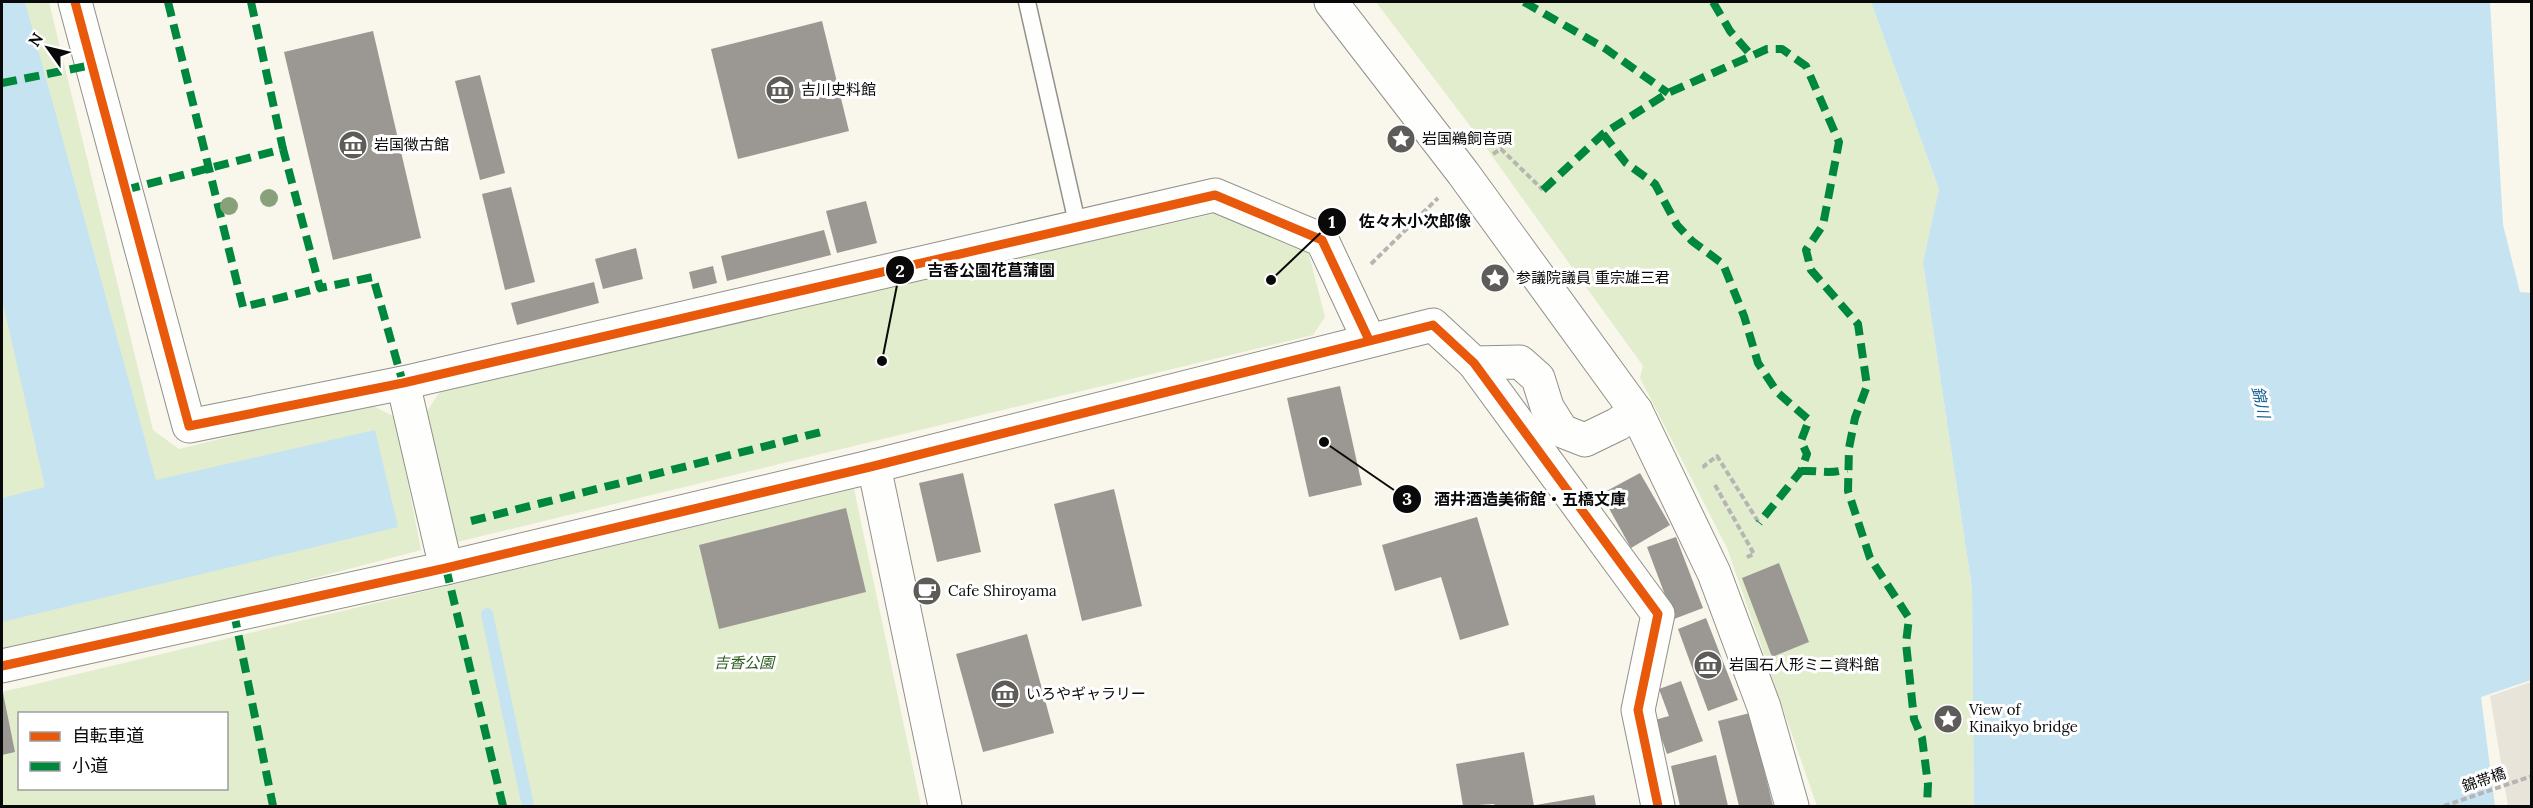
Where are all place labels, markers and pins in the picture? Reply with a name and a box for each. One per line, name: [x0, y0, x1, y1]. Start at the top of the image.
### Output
museum icon: 吉川史料館: [764, 74, 796, 106]
place label: 吉川史料館: [801, 80, 876, 99]
place icon: 岩国鵜飼音頭: [1385, 123, 1417, 155]
museum icon: 岩国徴古館: [337, 129, 369, 161]
place label: 岩国鵜飼音頭: [1422, 129, 1512, 148]
place label: 岩国徴古館: [374, 135, 449, 154]
callout: 佐々木小次郎像: [1317, 205, 1483, 239]
callout: 吉香公園花菖蒲園: [885, 253, 1067, 287]
place icon: 参議院議員 重宗雄三君: [1479, 262, 1511, 294]
place label: 参議院議員 重宗雄三君: [1516, 268, 1670, 287]
callout: 酒井酒造美術館・五橋文庫: [1392, 482, 1638, 516]
cafe icon: Cafe Shiroyama: [911, 575, 943, 607]
place label: Cafe Shiroyama: [948, 581, 1057, 600]
museum icon: 岩国石人形ミニ資料館: [1692, 649, 1724, 681]
place label: 岩国石人形ミニ資料館: [1729, 655, 1879, 674]
museum icon: いろやギャラリー: [989, 678, 1021, 710]
place label: いろやギャラリー: [1026, 684, 1146, 703]
place label: View of Kinaikyo bridge: [1968, 700, 2078, 736]
place icon: View of Kinaikyo bridge: [1932, 703, 1964, 735]

